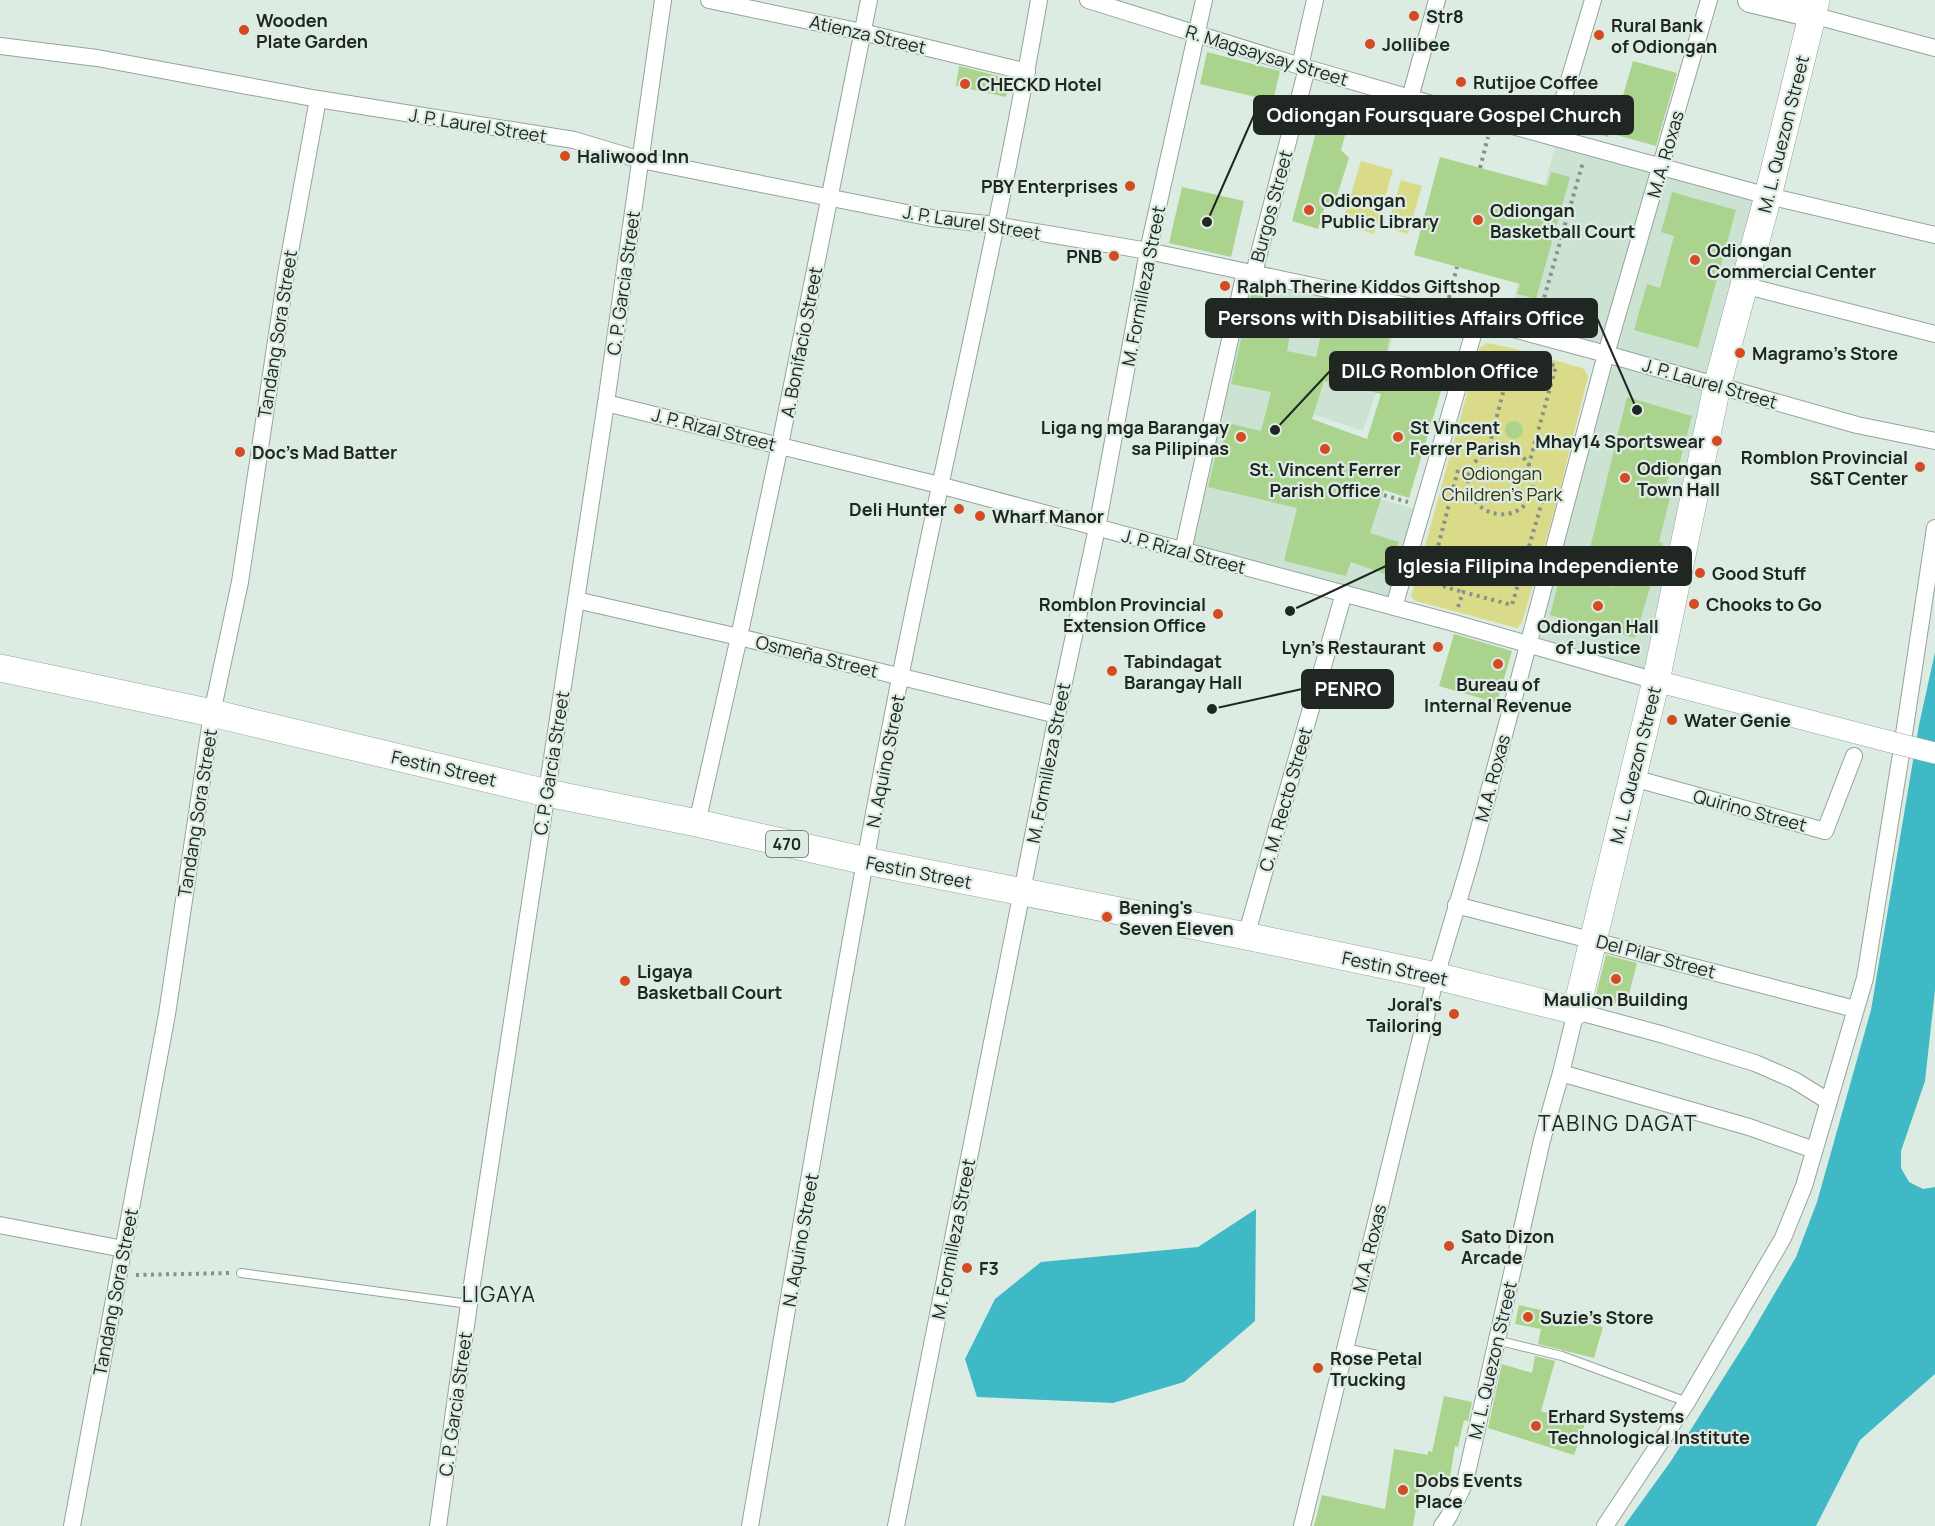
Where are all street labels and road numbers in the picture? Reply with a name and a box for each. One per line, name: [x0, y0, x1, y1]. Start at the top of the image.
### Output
street label: Atienza Street: [807, 9, 929, 59]
street label: R. Magsaysay Street: [1183, 19, 1351, 91]
street label: M. L. Quezon Street: [1752, 53, 1814, 215]
street label: J. P. Laurel Street: [407, 102, 549, 148]
street label: M.A. Roxas: [1641, 108, 1689, 200]
street label: Burgos Street: [1245, 147, 1297, 265]
street label: J. P. Laurel Street: [901, 199, 1043, 245]
street label: M. Formilleza Street: [1116, 204, 1170, 368]
street label: C. P. Garcia Street: [601, 209, 645, 357]
street label: Tandang Sora Street: [252, 248, 302, 420]
street label: A. Bonifacio Street: [775, 264, 827, 420]
street label: J. P. Laurel Street: [1640, 352, 1780, 414]
street label: J. P. Rizal Street: [649, 402, 779, 456]
street label: J. P. Rizal Street: [1120, 523, 1248, 579]
street label: Osmeña Street: [753, 629, 881, 683]
street label: M. Formilleza Street: [1021, 681, 1075, 845]
street label: M. L. Quezon Street: [1604, 684, 1666, 846]
street label: C. P. Garcia Street: [528, 689, 574, 837]
street label: N. Aquino Street: [860, 692, 910, 830]
street label: C. M. Recto Street: [1253, 724, 1317, 874]
street label: Tandang Sora Street: [172, 727, 222, 899]
street label: M.A. Roxas: [1469, 732, 1515, 824]
street label: Festin Street: [389, 744, 499, 792]
street label: Quirino Street: [1691, 783, 1809, 837]
road number: 470: [766, 831, 808, 857]
street label: Festin Street: [864, 850, 974, 894]
street label: Del Pilar Street: [1594, 929, 1718, 983]
street label: Festin Street: [1340, 945, 1450, 991]
street label: M. Formilleza Street: [926, 1157, 980, 1321]
street label: N. Aquino Street: [776, 1171, 824, 1309]
street label: M.A. Roxas: [1347, 1202, 1391, 1294]
street label: Tandang Sora Street: [87, 1206, 143, 1378]
street label: M. L. Quezon Street: [1462, 1279, 1522, 1441]
street label: C. P. Garcia Street: [433, 1330, 477, 1478]

